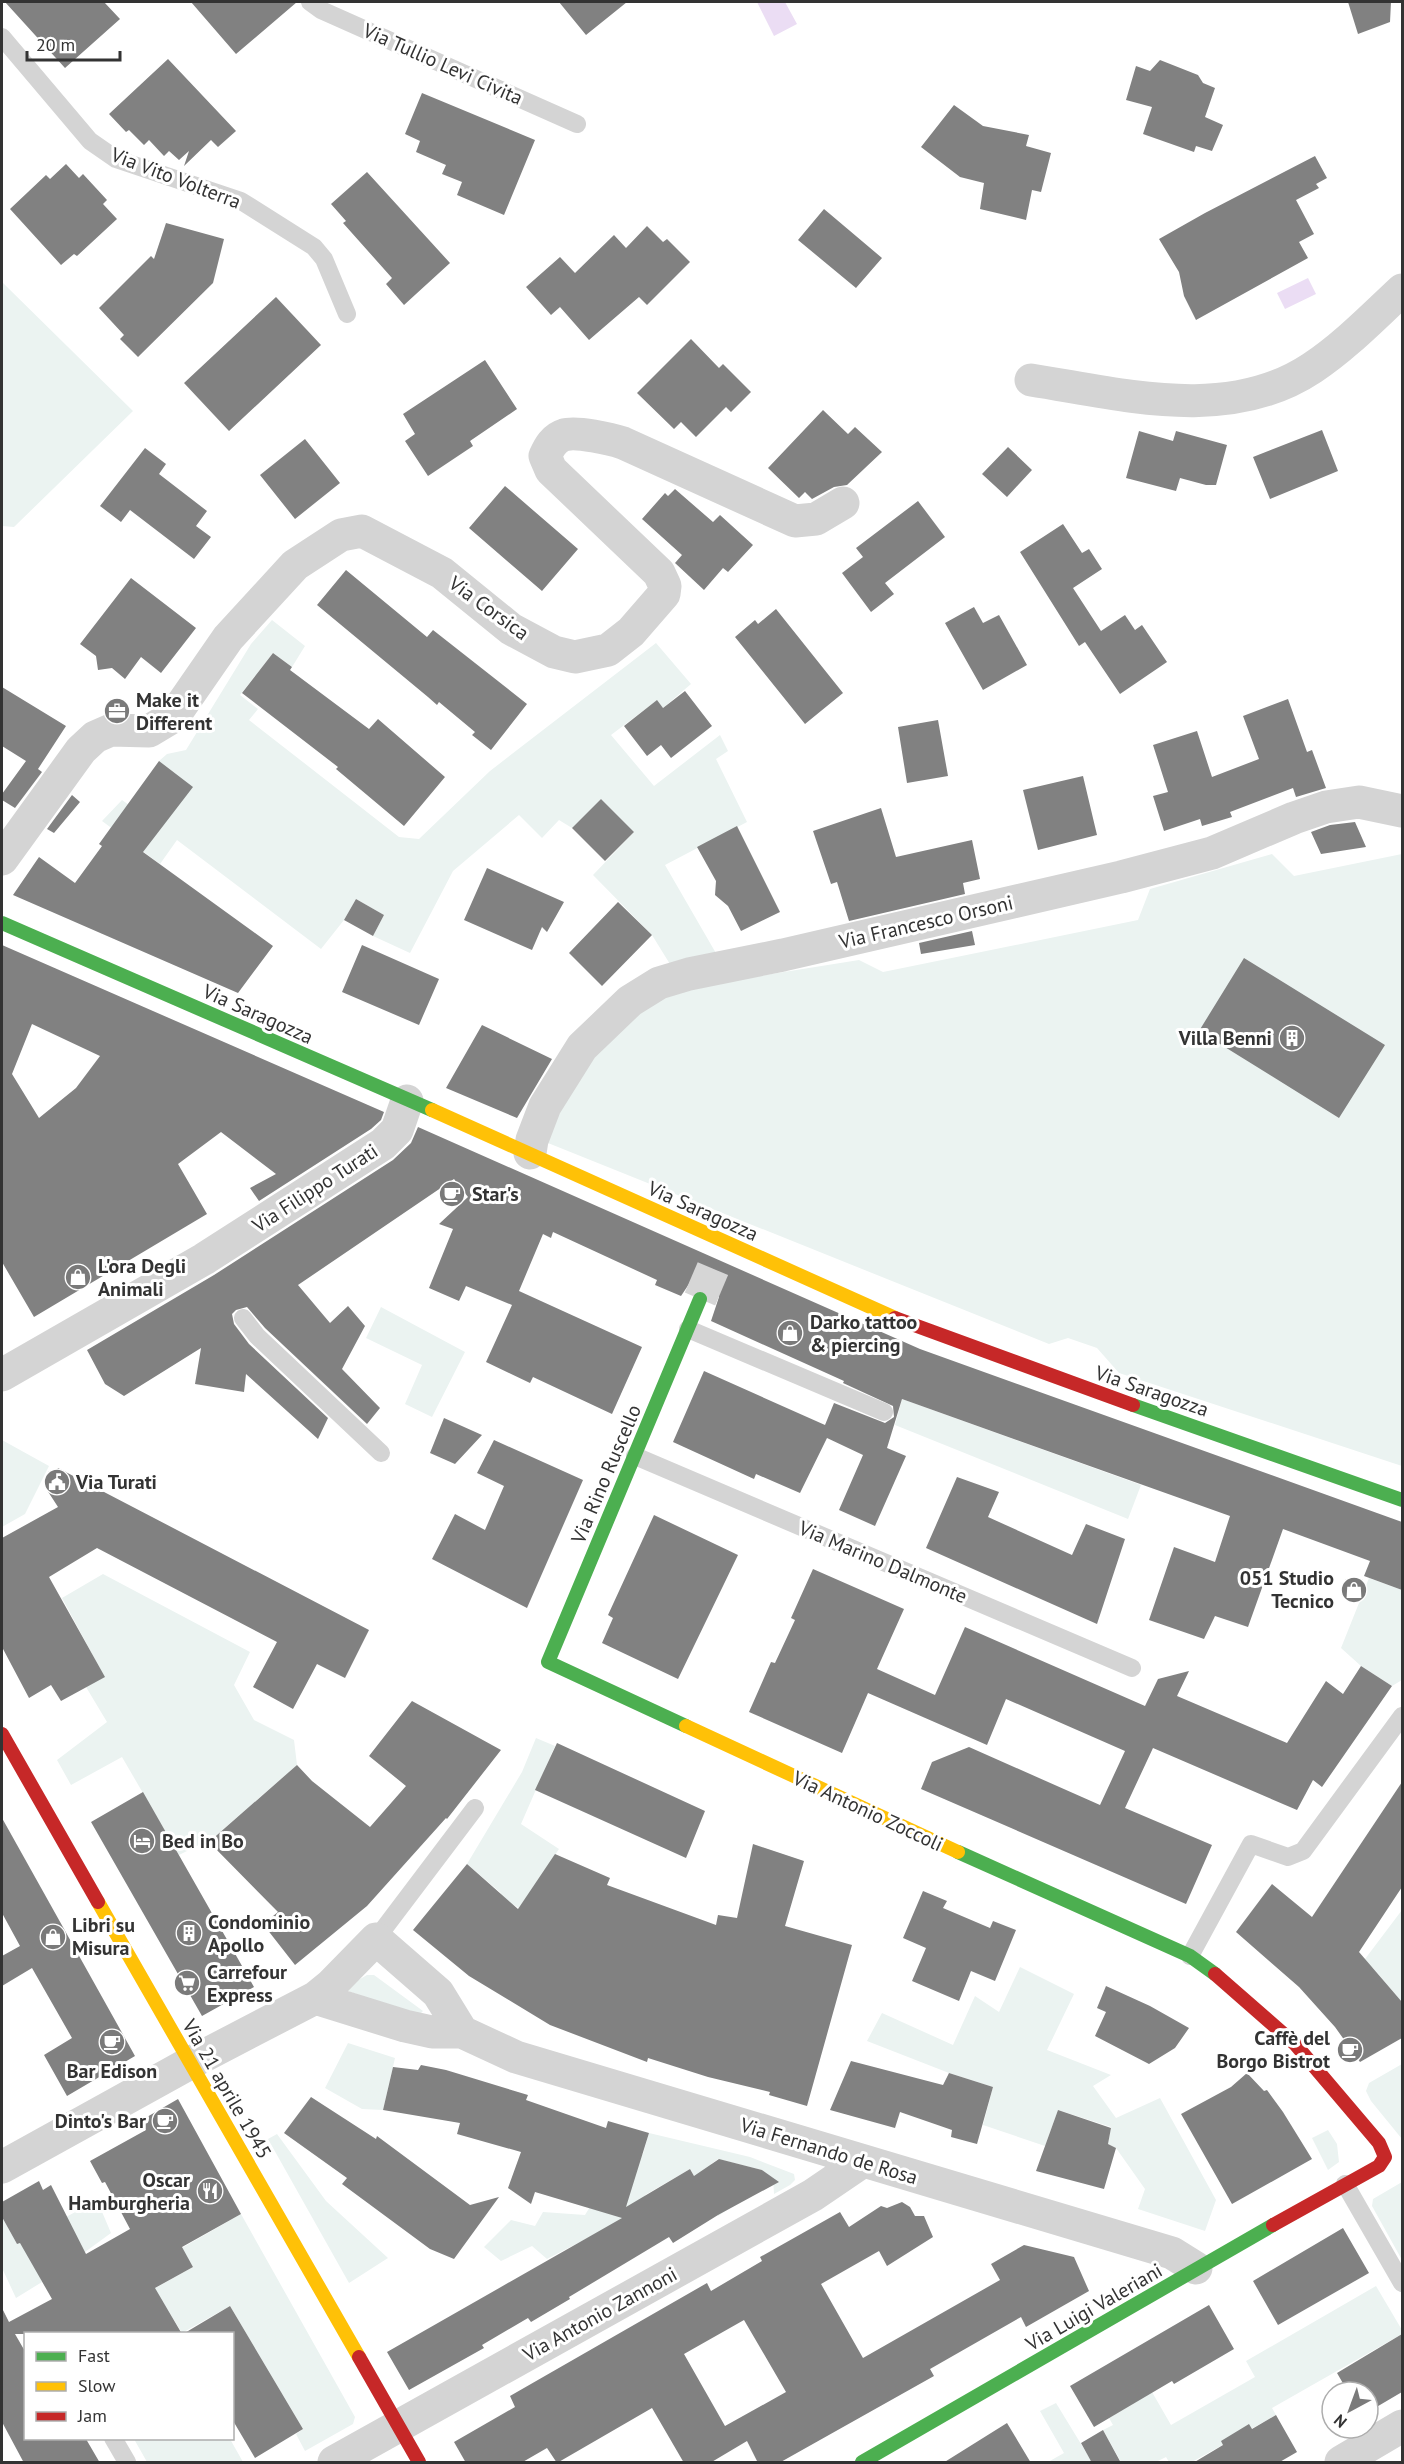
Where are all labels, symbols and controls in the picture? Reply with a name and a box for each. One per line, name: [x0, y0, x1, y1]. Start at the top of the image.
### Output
street label: Via Tullio Levi Civita: [358, 17, 527, 111]
scale bar: [27, 24, 120, 62]
text: 20 m: [36, 33, 75, 56]
street label: Via Vito Volterra: [106, 141, 245, 215]
street label: Via Corsica: [443, 570, 534, 646]
place label: Make it Different: [136, 687, 212, 736]
office icon: Make it Different: [102, 696, 132, 726]
street label: Via Francesco Orsoni: [836, 889, 1015, 955]
street label: Via Saragozza: [198, 978, 317, 1050]
building icon: Villa Benni: [1277, 1023, 1307, 1053]
place label: Villa Benni: [1178, 1025, 1272, 1051]
street label: Via Filippo Turati: [246, 1138, 383, 1239]
street label: Via Saragozza: [643, 1175, 762, 1247]
cafe icon: Star's: [437, 1179, 467, 1209]
place label: Star's: [472, 1181, 519, 1207]
place label: L'ora Degli Animali: [98, 1253, 186, 1302]
shop icon: L'ora Degli Animali: [63, 1262, 93, 1292]
place label: Darko tattoo & piercing: [810, 1309, 918, 1358]
shop icon: Darko tattoo & piercing: [775, 1318, 805, 1348]
street label: Via Saragozza: [1091, 1359, 1212, 1423]
street label: Via Rino Ruscello: [565, 1401, 647, 1548]
public building icon: Via Turati: [42, 1467, 72, 1497]
place label: Via Turati: [75, 1469, 157, 1495]
street label: Via Marino Dalmonte: [794, 1514, 971, 1609]
place label: 051 Studio Tecnico: [1240, 1565, 1334, 1614]
shop icon: 051 Studio Tecnico: [1339, 1575, 1369, 1605]
street label: Via Antonio Zoccoli: [788, 1764, 947, 1857]
hotel icon: Bed in Bo: [127, 1826, 157, 1856]
place label: Bed in Bo: [162, 1828, 244, 1854]
place label: Condominio Apollo: [208, 1909, 310, 1958]
place label: Libri su Misura: [72, 1912, 135, 1961]
building icon: Condominio Apollo: [174, 1918, 204, 1948]
shop icon: Libri su Misura: [38, 1922, 68, 1952]
place label: Carrefour Express: [207, 1959, 287, 2008]
supermarket icon: Carrefour Express: [172, 1968, 202, 1998]
street label: Via 21 aprile 1945: [176, 2014, 278, 2163]
place label: Caffè del Borgo Bistrot: [1217, 2025, 1330, 2074]
cafe icon: Bar Edison: [97, 2027, 127, 2057]
cafe icon: Caffè del Borgo Bistrot: [1335, 2035, 1365, 2065]
place label: Bar Edison: [67, 2058, 157, 2084]
cafe icon: Dinto's Bar: [150, 2106, 180, 2136]
place label: Dinto's Bar: [55, 2108, 146, 2134]
street label: Via Fernando de Rosa: [736, 2111, 921, 2190]
place label: Oscar Hamburgheria: [68, 2167, 190, 2216]
restaurant icon: Oscar Hamburgheria: [195, 2176, 225, 2206]
street label: Via Luigi Valeriani: [1020, 2257, 1167, 2357]
street label: Via Antonio Zannoni: [517, 2261, 682, 2368]
legend: [24, 2332, 234, 2440]
text: Fast: [78, 2344, 110, 2367]
text: Slow: [78, 2374, 116, 2397]
north arrow: [1320, 2380, 1380, 2440]
text: Jam: [77, 2404, 107, 2427]
text: N: [1330, 2410, 1351, 2432]

